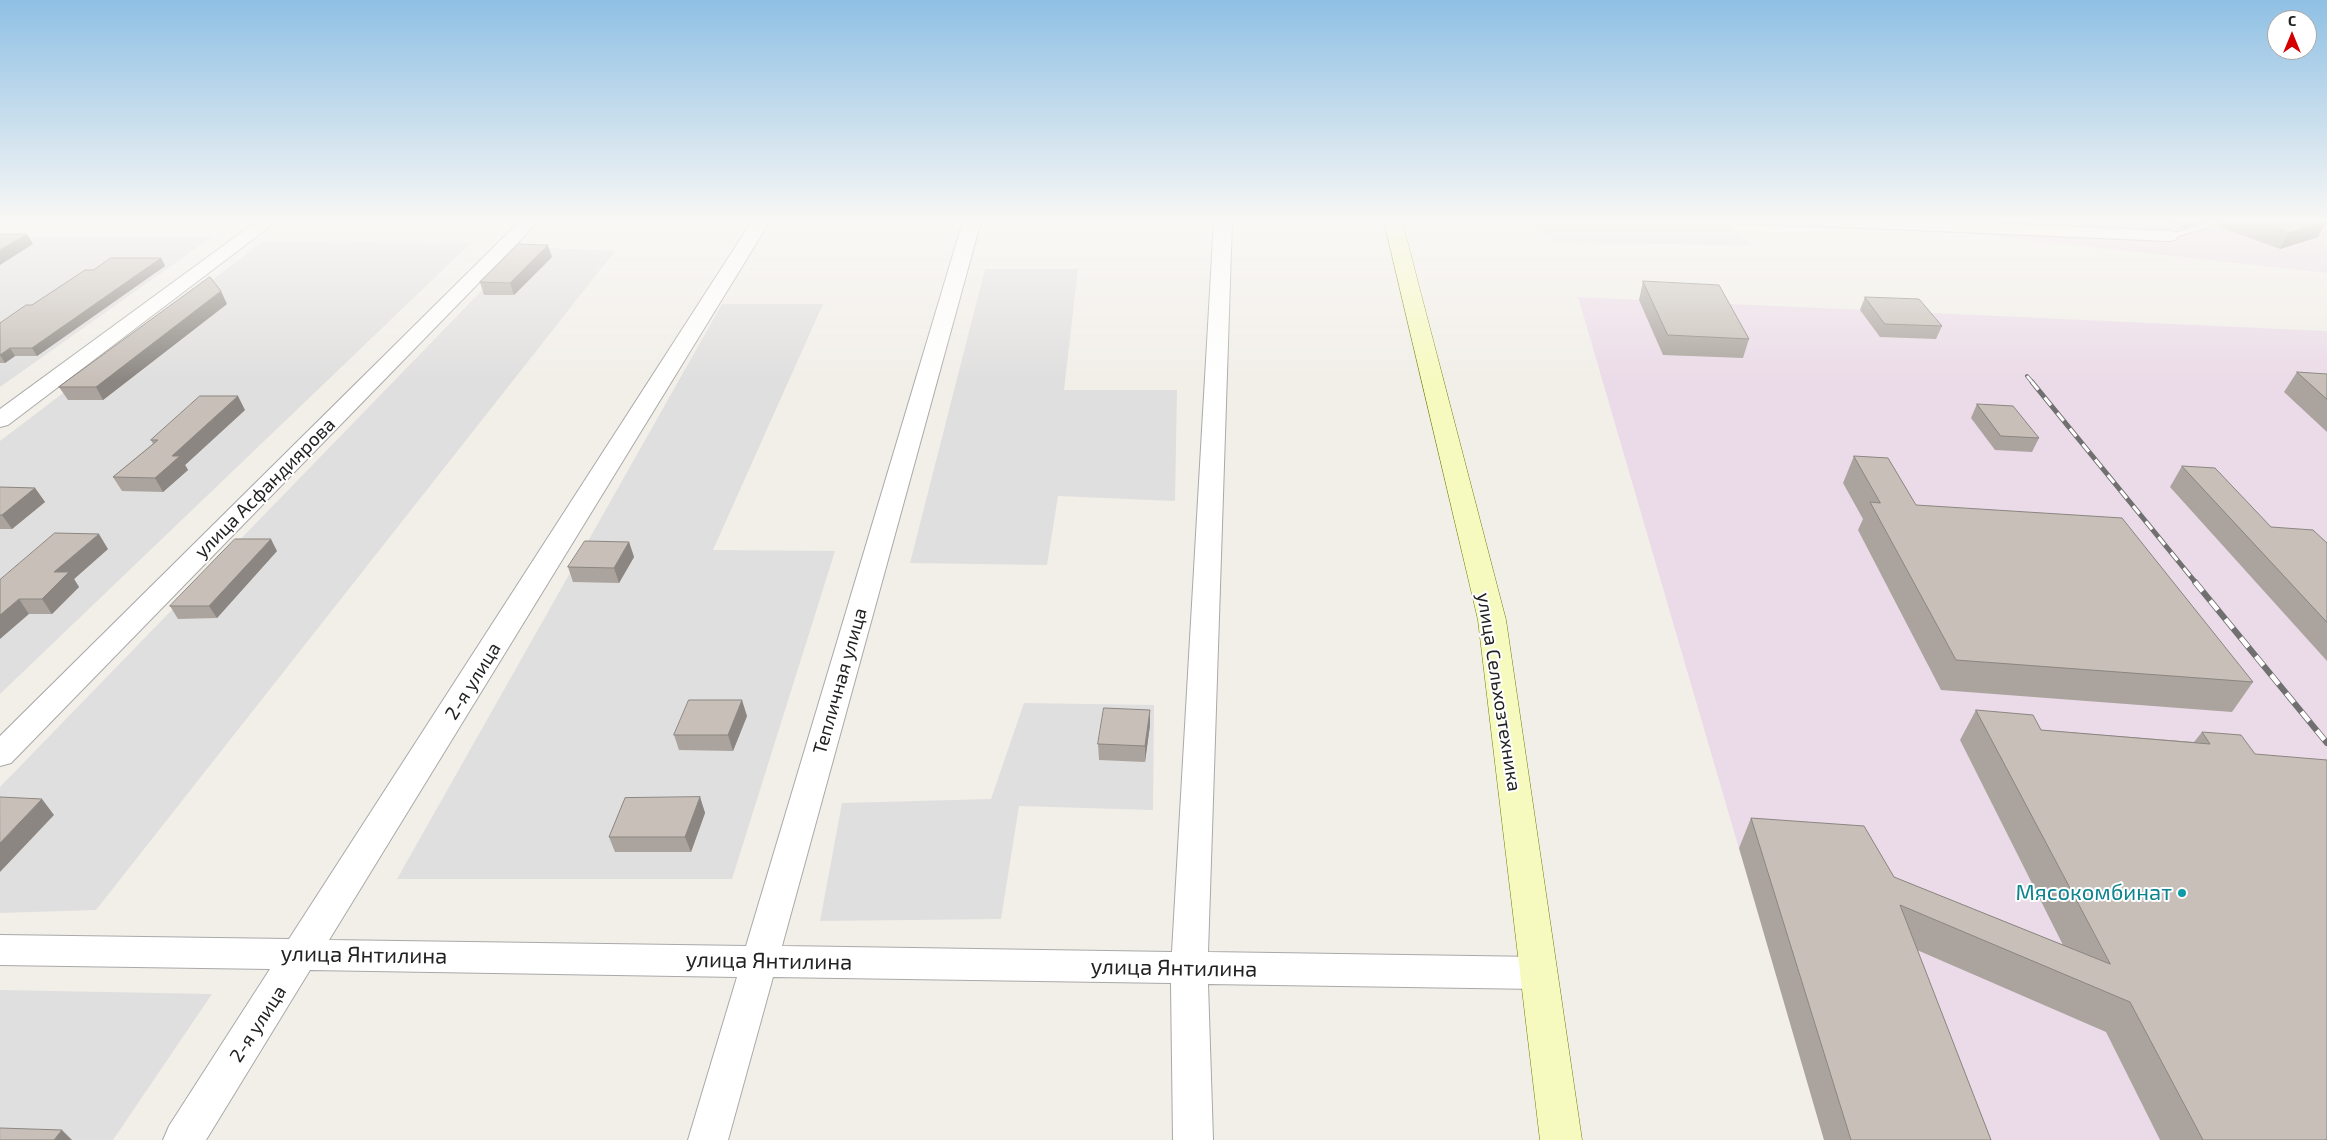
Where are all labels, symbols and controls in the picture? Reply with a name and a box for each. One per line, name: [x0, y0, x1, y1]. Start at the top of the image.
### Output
north arrow: [2267, 10, 2317, 60]
text: С: [2288, 12, 2296, 29]
street label: улица Асфандиярова: [190, 413, 340, 563]
street label: улица Сельхозтехника: [1472, 591, 1526, 793]
street label: Тепличная улица: [808, 605, 872, 757]
street label: 2-я улица: [440, 638, 506, 724]
place label: Мясокомбинат: [2016, 880, 2172, 906]
marker: Мясокомбинат: [2176, 887, 2188, 899]
street label: улица Янтилина: [281, 940, 447, 970]
street label: улица Янтилина: [686, 946, 852, 976]
street label: улица Янтилина: [1091, 953, 1257, 983]
street label: 2-я улица: [225, 981, 291, 1067]

